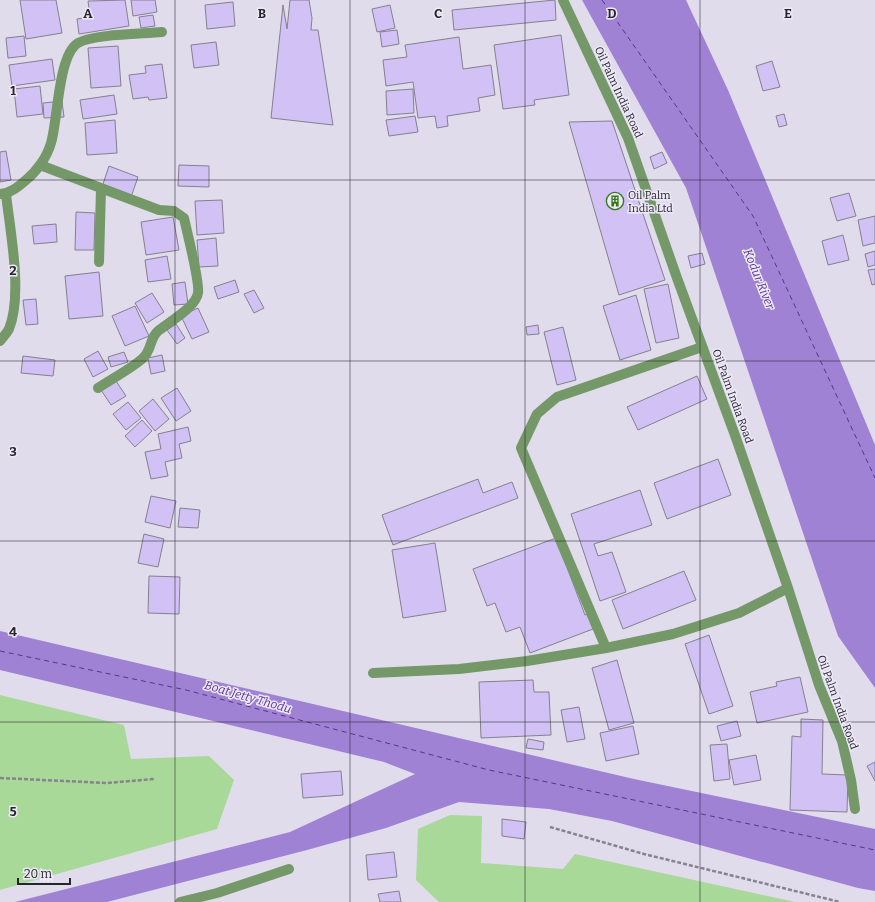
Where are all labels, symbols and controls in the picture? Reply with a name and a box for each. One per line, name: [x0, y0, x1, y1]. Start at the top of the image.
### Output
text: A: [83, 6, 93, 21]
text: B: [258, 6, 266, 21]
text: C: [434, 6, 442, 21]
text: D: [607, 6, 617, 21]
text: E: [784, 6, 792, 21]
street label: Oil Palm India Road: [592, 44, 646, 140]
text: 1: [10, 83, 16, 98]
place label: Oil Palm India Ltd: [628, 189, 673, 215]
building icon: Oil Palm India Ltd: [605, 191, 625, 211]
water label: Kodur River: [741, 247, 778, 312]
text: 2: [9, 263, 17, 278]
street label: Oil Palm India Road: [709, 347, 756, 446]
text: 3: [9, 444, 17, 459]
text: 4: [9, 624, 17, 639]
street label: Oil Palm India Road: [814, 653, 861, 752]
water label: Boat Jetty Thodu: [203, 678, 293, 716]
text: 5: [9, 804, 17, 819]
scale bar: [18, 860, 70, 886]
text: 20 m: [24, 867, 53, 881]

